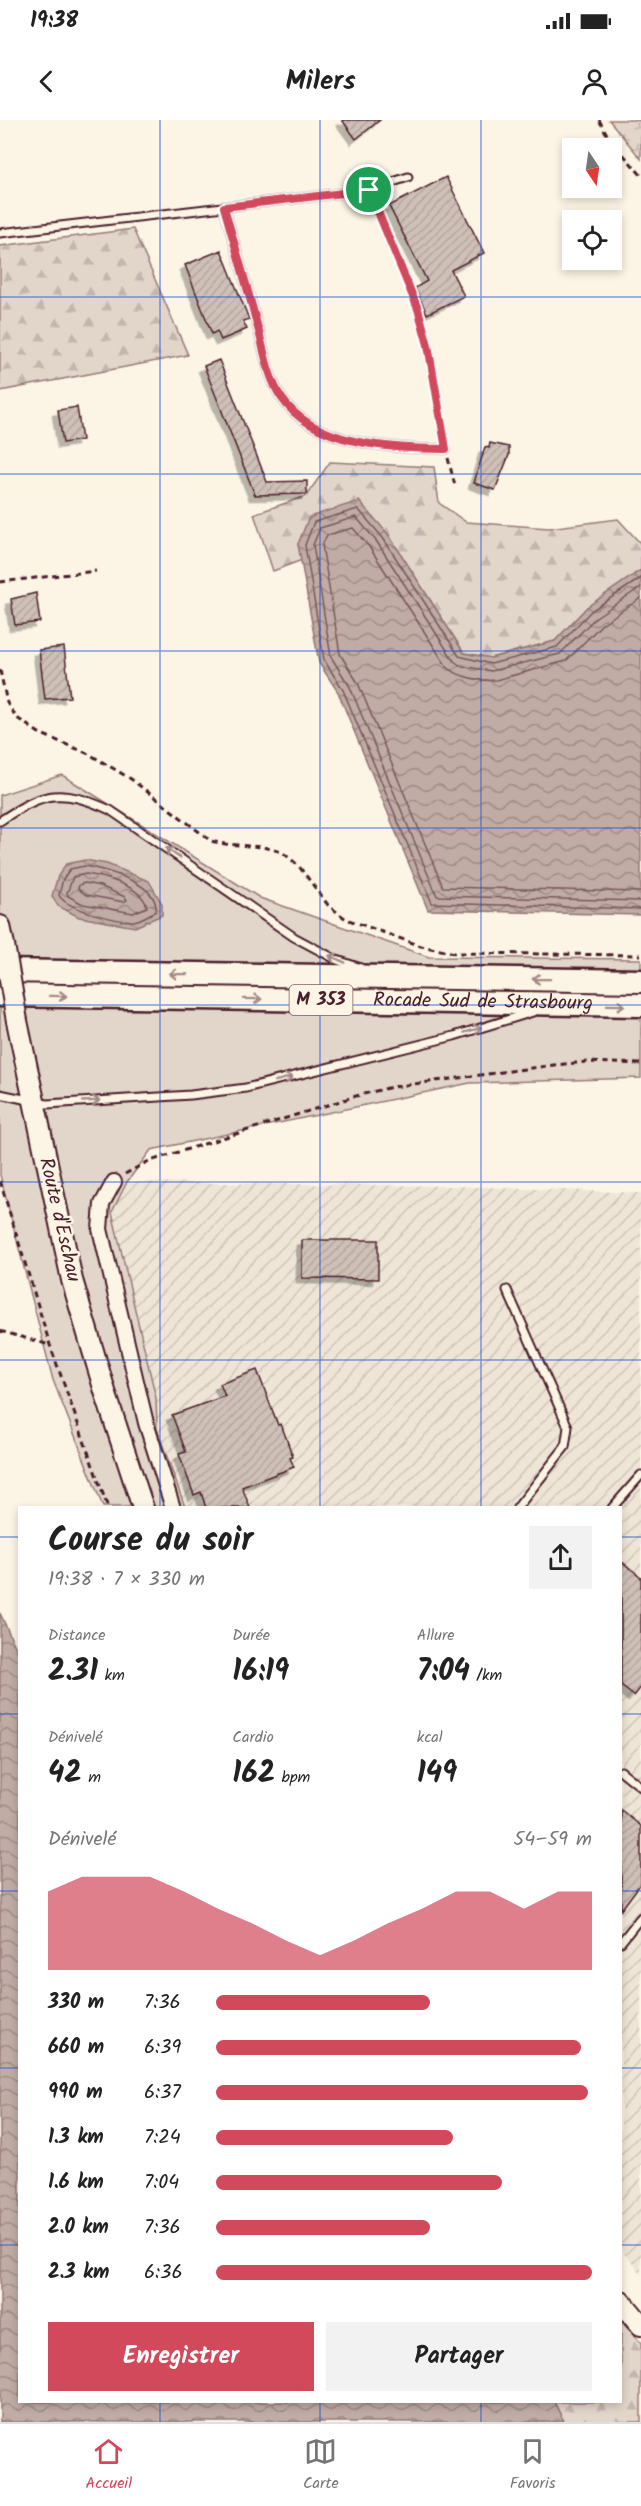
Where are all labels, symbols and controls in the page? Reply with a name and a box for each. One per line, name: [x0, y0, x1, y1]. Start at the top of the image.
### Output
text: 19:38: [30, 4, 78, 39]
text: Milers: [285, 60, 356, 103]
icon: back: [30, 65, 63, 98]
icon: person: [578, 65, 611, 98]
north arrow: [562, 138, 622, 198]
map controls: [562, 138, 622, 270]
pin: [343, 164, 394, 215]
icon: arrive: [352, 173, 385, 206]
button: locate: [562, 210, 622, 270]
one-way arrow: [165, 847, 182, 860]
one-way arrow: [328, 953, 346, 964]
one-way arrow: [168, 968, 188, 980]
one-way arrow: [531, 973, 551, 985]
road number: M 353: [290, 985, 352, 1015]
street label: Rocade Sud de Strasbourg: [373, 985, 593, 1020]
one-way arrow: [48, 990, 68, 1002]
one-way arrow: [243, 993, 263, 1005]
one-way arrow: [606, 999, 626, 1011]
one-way arrow: [463, 1024, 482, 1035]
one-way arrow: [274, 1073, 293, 1085]
one-way arrow: [80, 1096, 100, 1107]
street label: Route d'Eschau: [29, 1155, 89, 1286]
text: Course du soir: [48, 1515, 253, 1568]
button: share: [529, 1526, 592, 1589]
text: 19:38 · 7 × 330 m: [48, 1564, 205, 1596]
text: Distance: [48, 1623, 106, 1648]
text: Durée: [232, 1623, 270, 1648]
text: Allure: [417, 1623, 454, 1648]
text: 2.31: [48, 1648, 98, 1696]
text: 16:19: [232, 1648, 289, 1696]
text: 7:04: [417, 1648, 470, 1696]
text: km: [98, 1663, 125, 1688]
text: /km: [470, 1663, 502, 1688]
text: Dénivelé: [48, 1725, 103, 1750]
text: Cardio: [232, 1725, 274, 1750]
text: kcal: [417, 1725, 443, 1750]
text: 42: [48, 1750, 82, 1798]
text: 162: [232, 1750, 275, 1798]
text: 149: [417, 1750, 457, 1798]
text: m: [82, 1765, 101, 1790]
text: bpm: [275, 1765, 310, 1790]
text: Dénivelé: [48, 1824, 116, 1856]
text: 54–59 m: [514, 1824, 592, 1856]
text: 330 m: [48, 1987, 104, 2019]
text: 7:36: [144, 1987, 181, 2019]
text: 660 m: [48, 2032, 104, 2064]
text: 6:39: [144, 2032, 181, 2064]
text: 990 m: [48, 2077, 103, 2109]
text: 6:37: [144, 2077, 181, 2109]
text: 1.3 km: [48, 2122, 104, 2154]
text: 7:24: [144, 2122, 181, 2154]
text: 1.6 km: [48, 2167, 104, 2199]
text: 7:04: [144, 2167, 179, 2199]
text: 2.0 km: [48, 2212, 109, 2244]
text: 7:36: [144, 2212, 181, 2244]
text: 2.3 km: [48, 2257, 109, 2289]
text: 6:36: [144, 2257, 183, 2289]
button: Enregistrer: [48, 2322, 314, 2391]
button: Partager: [326, 2322, 592, 2391]
tab: Accueil: [85, 2435, 132, 2496]
tab: Carte: [303, 2435, 339, 2496]
tab: Favoris: [510, 2435, 556, 2496]

